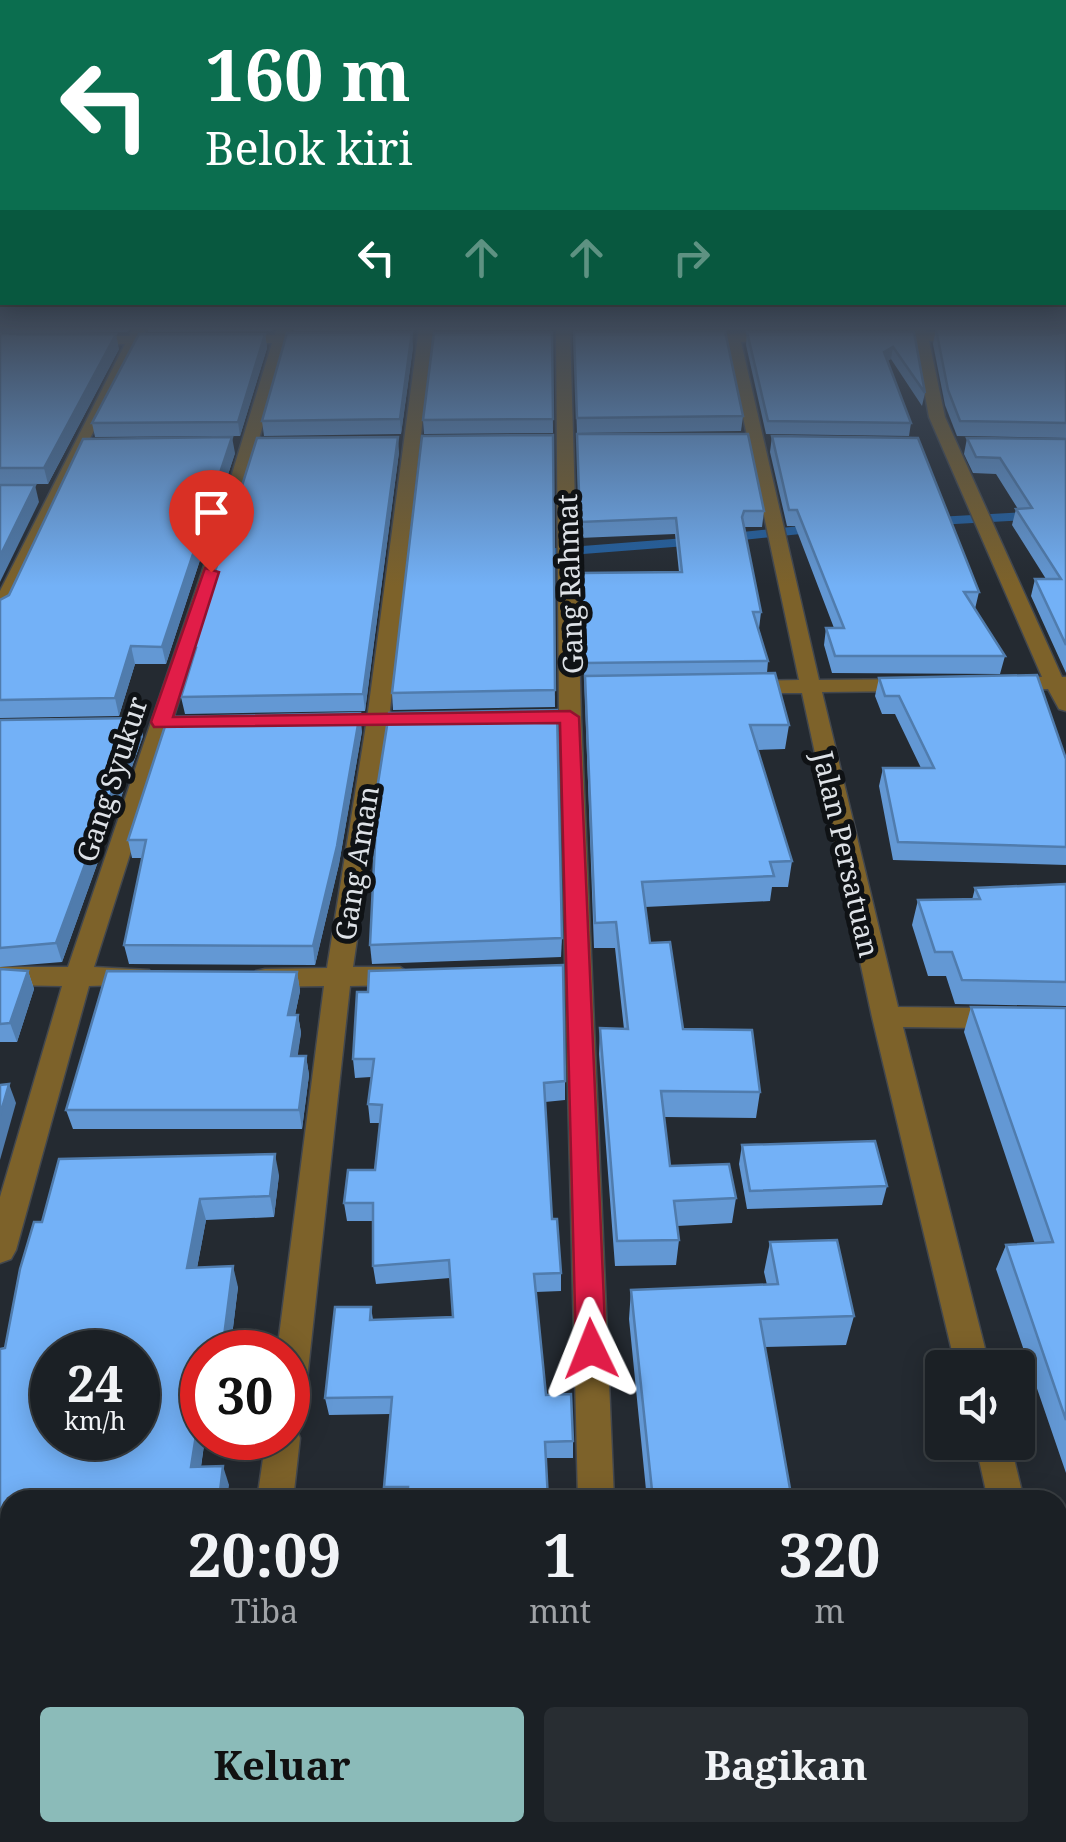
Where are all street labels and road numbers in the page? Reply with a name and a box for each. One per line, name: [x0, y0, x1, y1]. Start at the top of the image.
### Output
street label: Gang Rahmat: [547, 493, 591, 675]
street label: Gang Syukur: [66, 691, 156, 867]
street label: Jalan Persatuan: [805, 746, 889, 961]
street label: Gang Aman: [325, 783, 387, 943]

